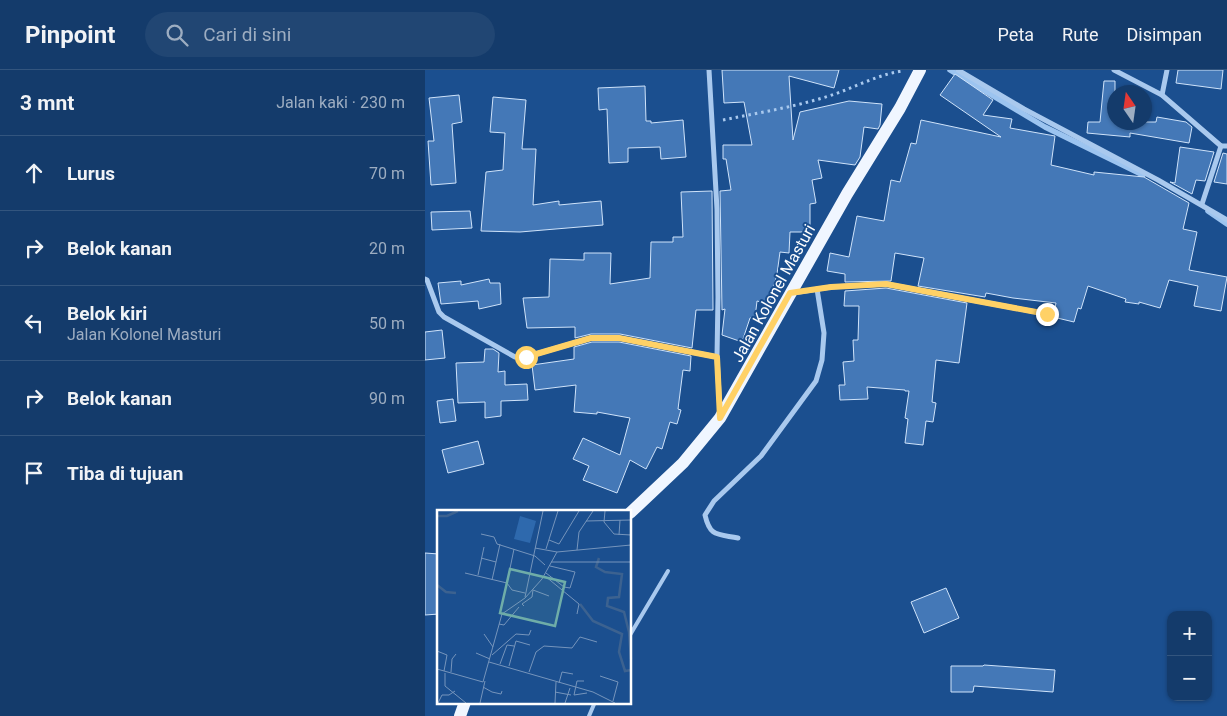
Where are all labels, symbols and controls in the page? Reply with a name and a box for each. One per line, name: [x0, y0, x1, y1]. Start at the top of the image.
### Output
search box: [145, 12, 495, 57]
text: Pinpoint: [25, 21, 115, 49]
icon: search: [163, 21, 191, 49]
text: Cari di sini: [203, 23, 291, 46]
text: Peta: [998, 24, 1034, 45]
text: Rute: [1062, 24, 1099, 45]
text: Disimpan: [1127, 24, 1202, 45]
north arrow: [1107, 85, 1152, 130]
text: 3 mnt: [20, 91, 74, 115]
text: Jalan kaki · 230 m: [276, 93, 405, 112]
icon: ahead: [20, 159, 48, 187]
text: Lurus: [67, 162, 115, 185]
text: 70 m: [369, 164, 405, 183]
street label: Jalan Kolonel Masturi: [728, 221, 819, 365]
icon: right: [20, 234, 48, 262]
text: Belok kanan: [67, 237, 172, 260]
text: 20 m: [369, 239, 405, 258]
text: Belok kiri: [67, 302, 147, 325]
route end: [1036, 303, 1059, 326]
icon: left: [20, 309, 48, 337]
text: 50 m: [369, 314, 405, 333]
text: Jalan Kolonel Masturi: [67, 325, 221, 344]
route start: [515, 346, 538, 369]
icon: right: [20, 384, 48, 412]
text: Belok kanan: [67, 387, 172, 410]
text: 90 m: [369, 389, 405, 408]
icon: arrive: [20, 459, 48, 487]
text: Tiba di tujuan: [67, 462, 183, 485]
inset map: [437, 510, 631, 704]
map controls: [1167, 611, 1212, 701]
button: +: [1167, 611, 1212, 656]
button: −: [1167, 656, 1212, 701]

